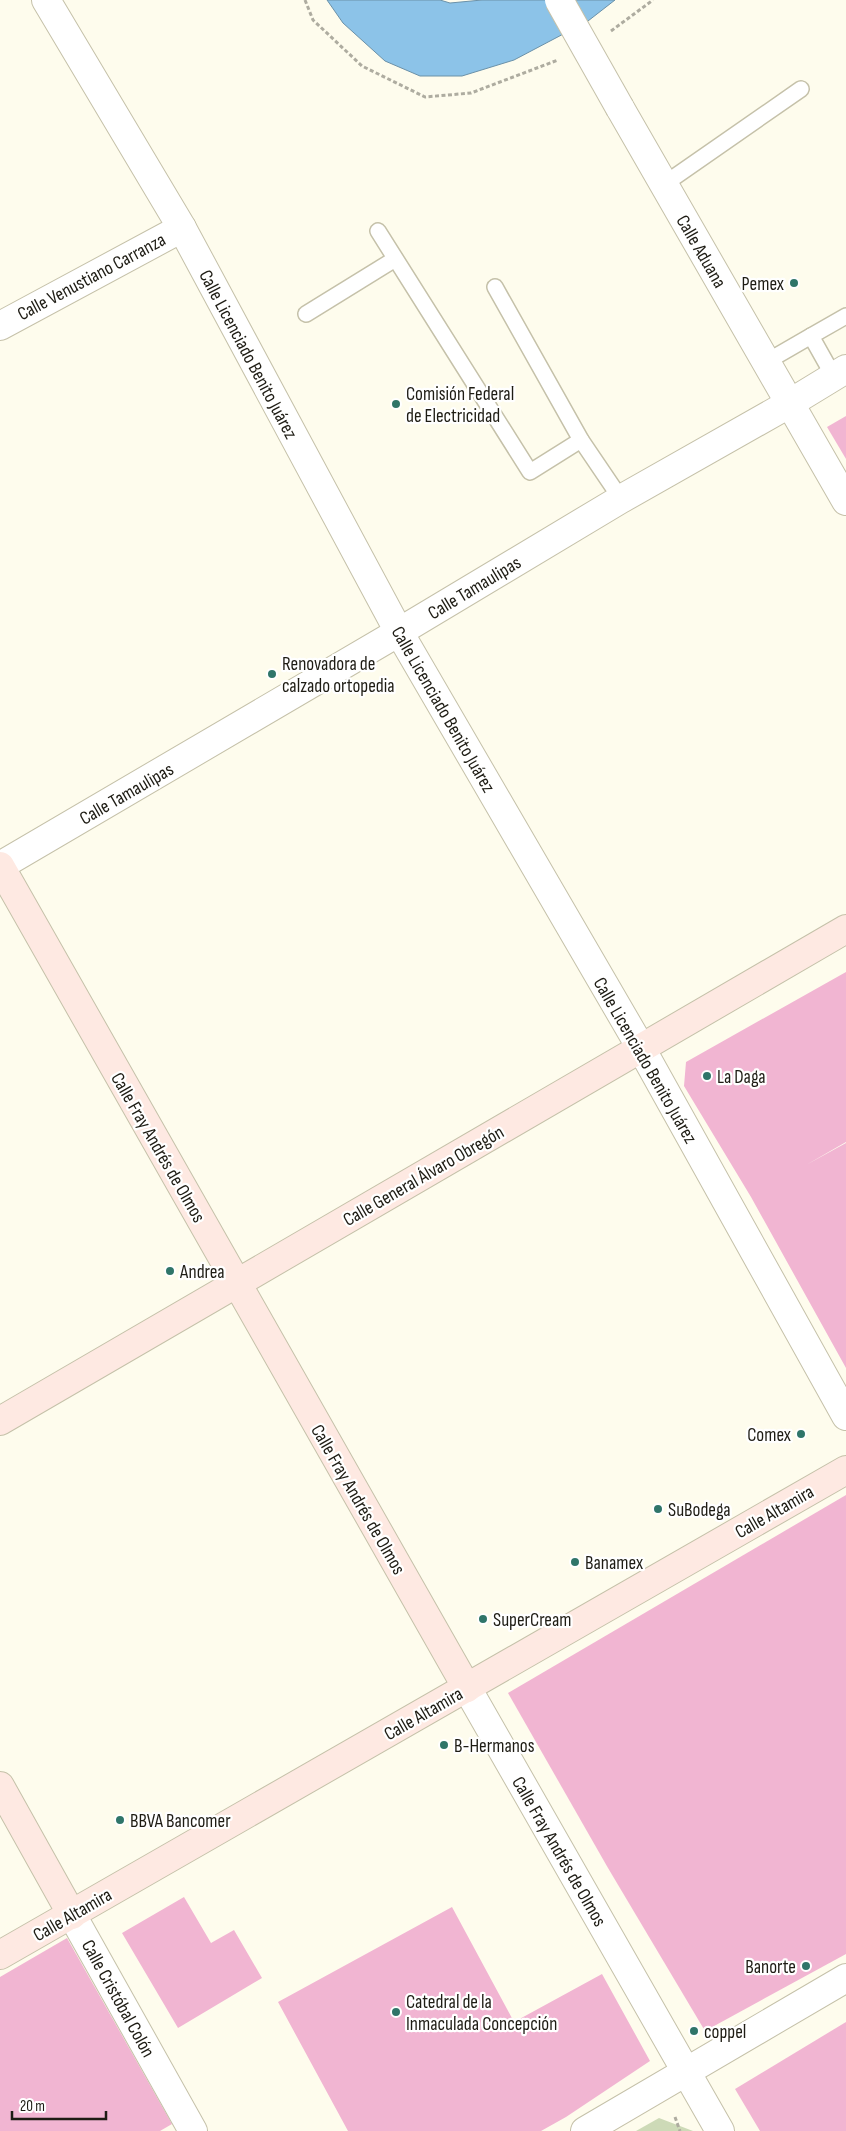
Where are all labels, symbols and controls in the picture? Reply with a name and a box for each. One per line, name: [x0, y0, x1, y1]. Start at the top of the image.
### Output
street label: Calle Aduana: [671, 211, 731, 292]
street label: Calle Venustiano Carranza: [14, 229, 170, 326]
street label: Calle Licenciado Benito Juárez: [193, 266, 302, 443]
place label: Pemex: [742, 273, 784, 296]
marker: Pemex: [788, 277, 800, 289]
place label: Comisión Federal de Electricidad: [406, 383, 514, 428]
marker: Comisión Federal de Electricidad: [390, 398, 402, 410]
street label: Calle Tamaulipas: [424, 551, 526, 625]
street label: Calle Licenciado Benito Juárez: [386, 623, 500, 797]
place label: Renovadora de calzado ortopedia: [282, 653, 395, 698]
marker: Renovadora de calzado ortopedia: [266, 668, 278, 680]
street label: Calle Tamaulipas: [76, 758, 178, 830]
street label: Calle Licenciado Benito Juárez: [588, 974, 702, 1148]
place label: La Daga: [717, 1066, 766, 1089]
street label: Calle Fray Andrés de Olmos: [105, 1069, 210, 1227]
marker: La Daga: [701, 1070, 713, 1082]
street label: Calle General Álvaro Obregón: [339, 1121, 508, 1232]
place label: Andrea: [179, 1261, 225, 1284]
marker: Andrea: [164, 1265, 176, 1277]
street label: Calle Fray Andrés de Olmos: [305, 1421, 410, 1579]
place label: Comex: [747, 1424, 791, 1447]
marker: Comex: [795, 1428, 807, 1440]
street label: Calle Altamira: [731, 1481, 818, 1544]
place label: SuBodega: [668, 1499, 731, 1522]
marker: SuBodega: [652, 1503, 664, 1515]
place label: Banamex: [585, 1552, 643, 1575]
marker: Banamex: [569, 1556, 581, 1568]
place label: SuperCream: [493, 1609, 571, 1632]
marker: SuperCream: [477, 1613, 489, 1625]
street label: Calle Altamira: [380, 1683, 467, 1746]
place label: B-Hermanos: [454, 1735, 535, 1758]
marker: B-Hermanos: [438, 1739, 450, 1751]
street label: Calle Fray Andrés de Olmos: [506, 1773, 611, 1931]
place label: BBVA Bancomer: [130, 1810, 231, 1833]
marker: BBVA Bancomer: [114, 1814, 126, 1826]
street label: Calle Altamira: [29, 1884, 116, 1947]
street label: Calle Cristóbal Colón: [76, 1936, 159, 2061]
place label: Banorte: [745, 1956, 796, 1979]
marker: Banorte: [800, 1960, 812, 1972]
place label: Catedral de la Inmaculada Concepción: [406, 1991, 557, 2036]
marker: Catedral de la Inmaculada Concepción: [390, 2006, 402, 2018]
place label: coppel: [704, 2021, 746, 2044]
marker: coppel: [688, 2025, 700, 2037]
scale bar: [12, 2088, 106, 2120]
text: 20 m: [20, 2097, 45, 2116]

